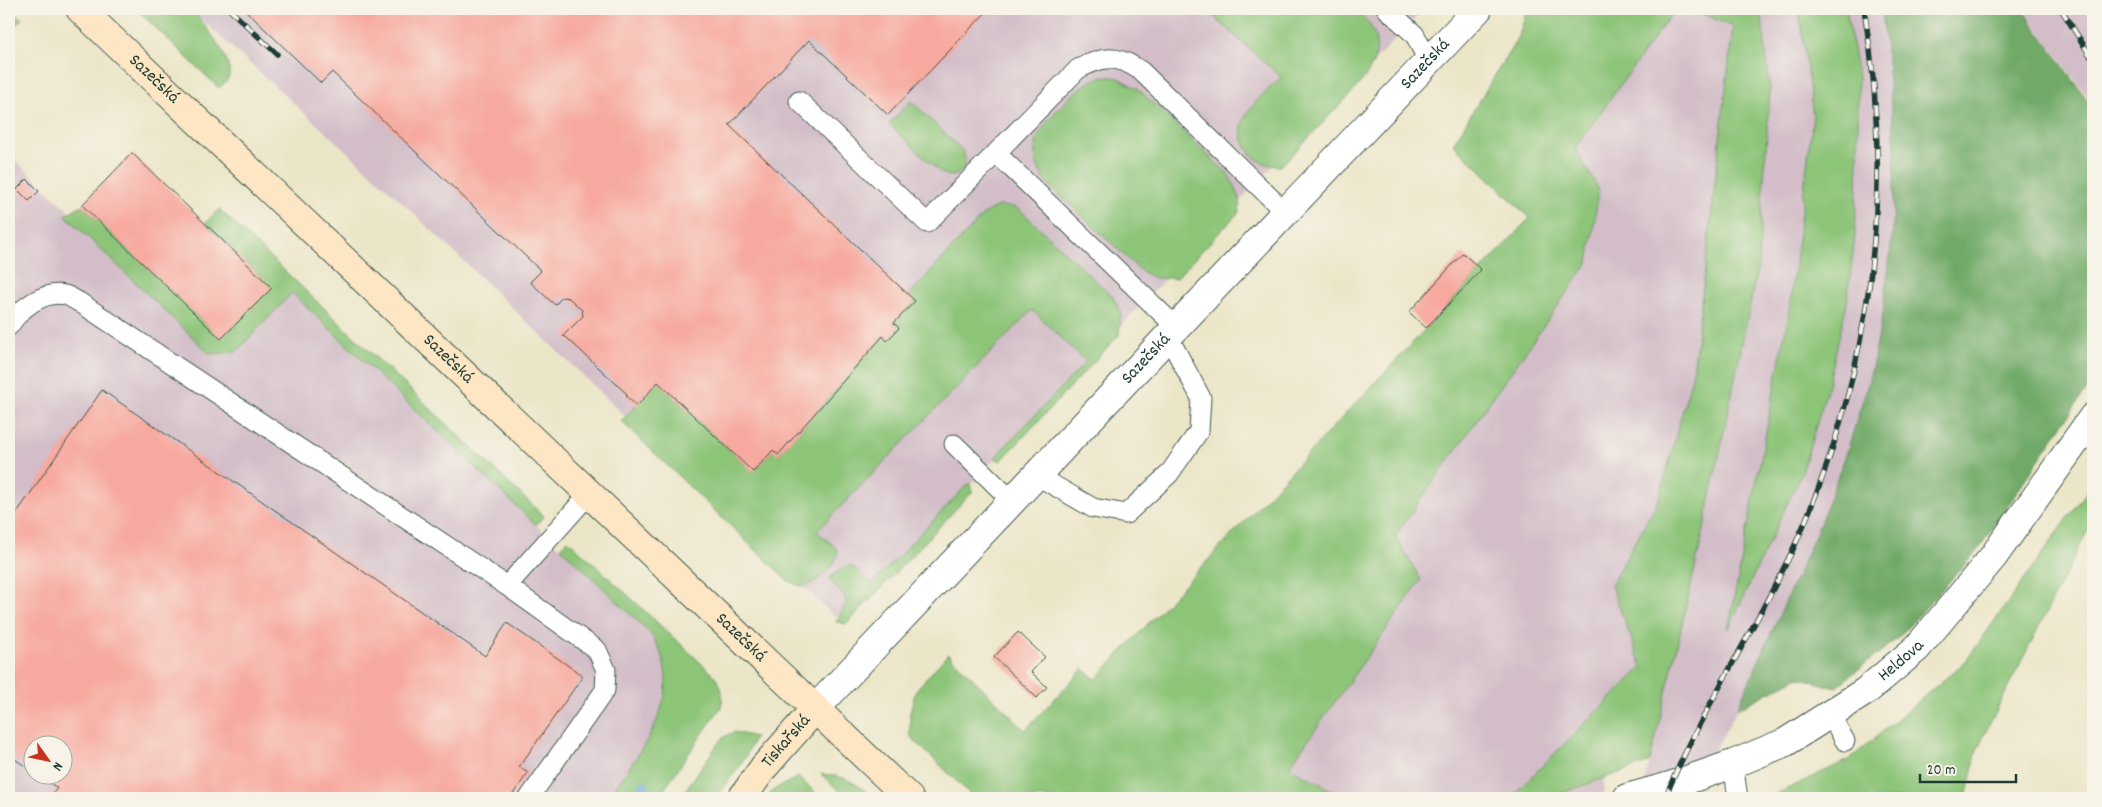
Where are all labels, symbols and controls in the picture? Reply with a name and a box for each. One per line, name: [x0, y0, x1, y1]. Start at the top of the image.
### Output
street label: Sazečská: [1395, 33, 1456, 96]
street label: Sazečská: [123, 49, 185, 110]
street label: Sazečská: [1116, 328, 1177, 390]
street label: Sazečská: [417, 329, 479, 390]
street label: Sazečská: [709, 607, 772, 668]
street label: Heldova: [1873, 635, 1931, 688]
street label: Tiskařská: [756, 709, 817, 774]
north arrow: [22, 734, 72, 784]
scale bar: [1920, 752, 2016, 784]
text: N: [47, 758, 67, 774]
text: 20 m: [1927, 760, 1955, 782]

